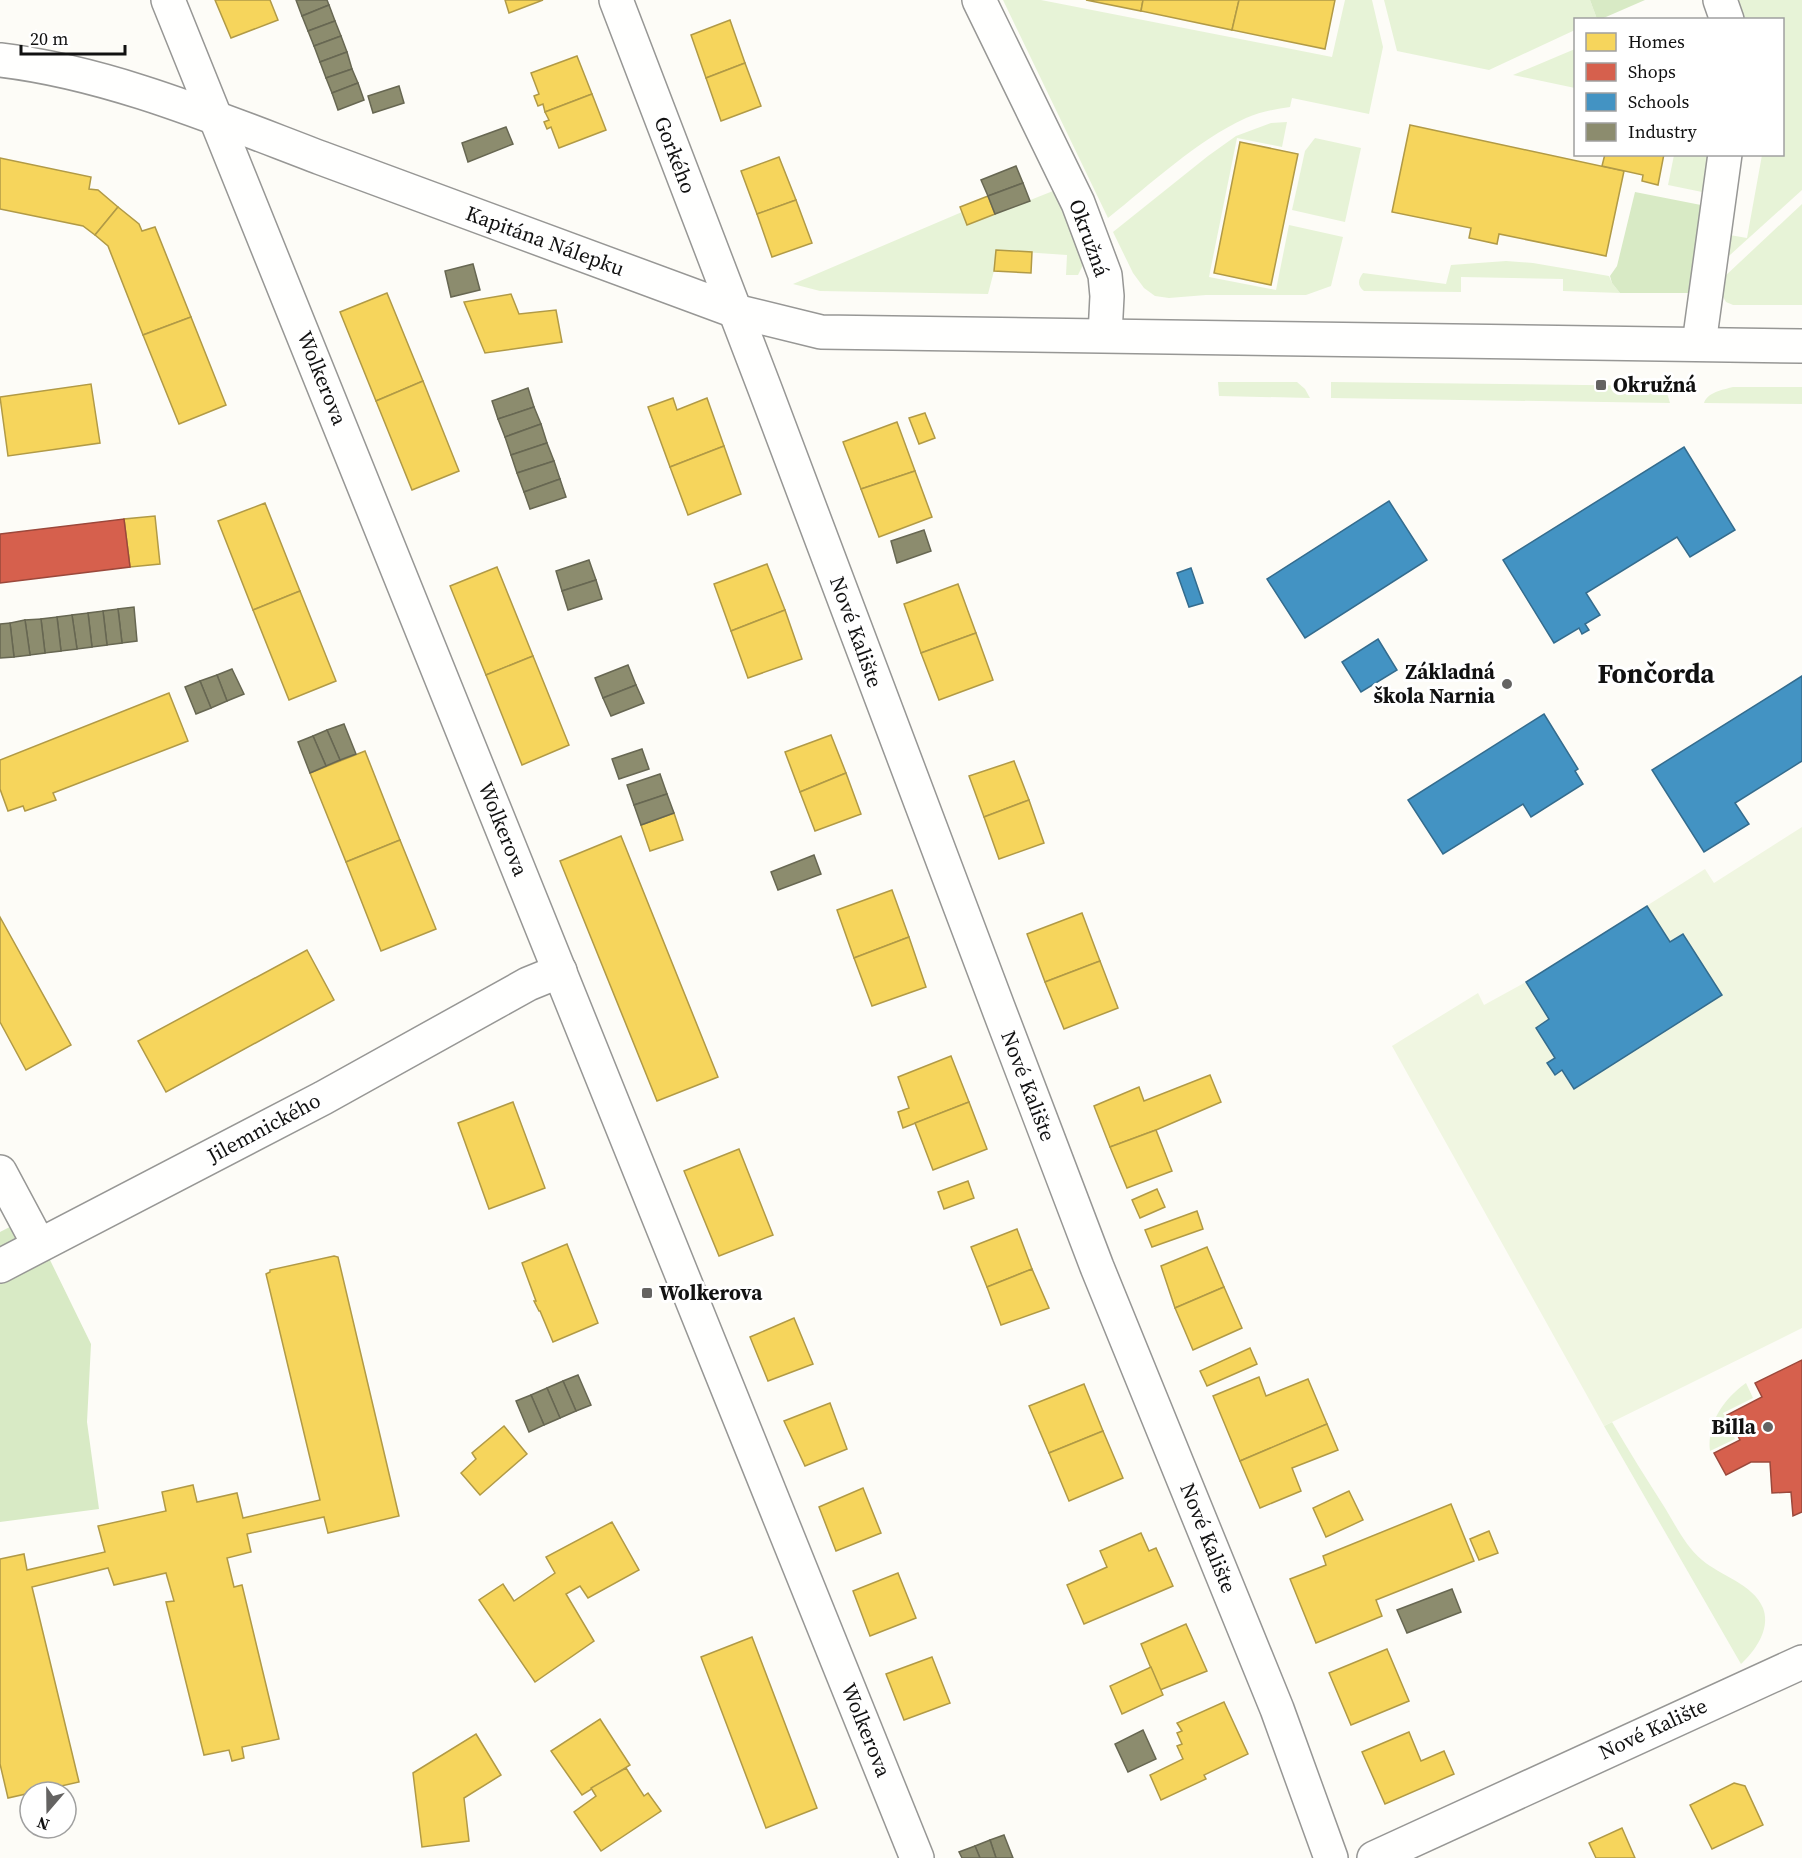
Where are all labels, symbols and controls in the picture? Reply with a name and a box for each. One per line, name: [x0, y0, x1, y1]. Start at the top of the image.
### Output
scale bar: [21, 18, 124, 56]
legend: [1574, 18, 1784, 156]
text: 20 m: [30, 26, 68, 51]
text: Homes: [1628, 29, 1685, 54]
text: Shops: [1628, 59, 1676, 84]
text: Schools: [1628, 89, 1690, 114]
street label: Gorkého: [648, 112, 703, 197]
text: Industry: [1628, 119, 1698, 144]
street label: Okružná: [1062, 195, 1117, 281]
street label: Kapitána Nálepku: [462, 198, 628, 283]
street label: Wolkerova: [290, 326, 355, 430]
place label: Okružná: [1613, 370, 1697, 399]
marker: Okružná: [1594, 378, 1608, 392]
street label: Nové Kalište: [823, 572, 890, 691]
district label: Fončorda: [1597, 655, 1715, 692]
place label: Základná škola Narnia: [1374, 657, 1496, 710]
marker: Základná škola Narnia: [1500, 677, 1514, 691]
street label: Wolkerova: [471, 777, 536, 881]
street label: Nové Kalište: [994, 1026, 1063, 1145]
street label: Jilemnického: [201, 1086, 326, 1170]
place label: Wolkerova: [659, 1278, 763, 1307]
marker: Wolkerova: [640, 1286, 654, 1300]
place label: Billa: [1711, 1412, 1757, 1441]
marker: Billa: [1761, 1420, 1775, 1434]
street label: Nové Kalište: [1173, 1479, 1244, 1597]
street label: Wolkerova: [834, 1678, 899, 1782]
street label: Nové Kalište: [1594, 1691, 1712, 1766]
north arrow: [18, 1780, 78, 1840]
text: N: [33, 1812, 52, 1836]

